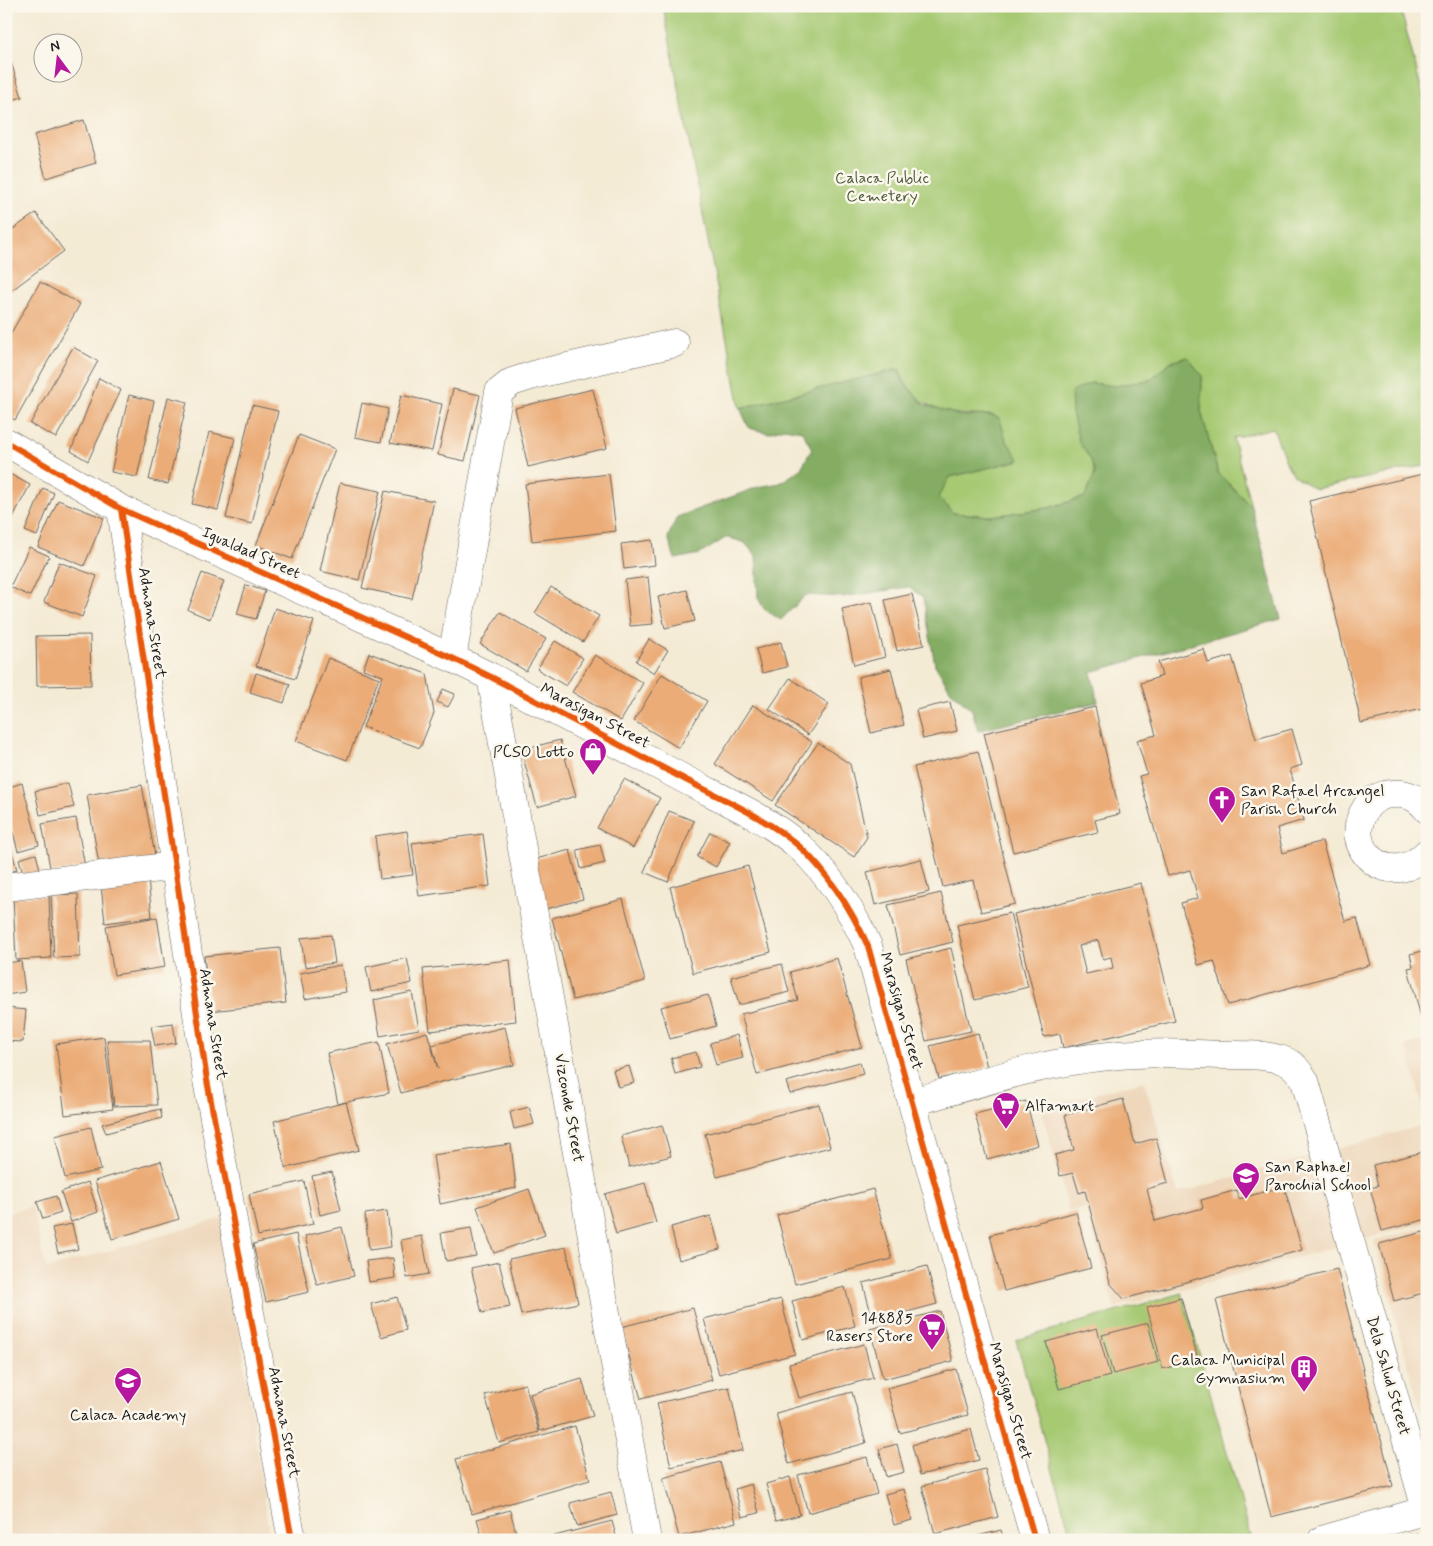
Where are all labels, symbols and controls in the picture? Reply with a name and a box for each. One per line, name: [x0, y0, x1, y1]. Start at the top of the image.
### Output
north arrow: [32, 32, 82, 82]
text: N: [48, 37, 62, 56]
park label: Calaca Public Cemetery: [835, 168, 929, 207]
street label: Igualdad Street: [198, 522, 304, 584]
street label: Admana Street: [133, 566, 171, 681]
street label: Marasigan Street: [537, 678, 654, 754]
shop icon: PCSO Lotto: [578, 737, 608, 776]
place label: PCSO Lotto: [493, 742, 574, 763]
place label: San Rafael Arcangel Parish Church: [1241, 781, 1385, 820]
church icon: San Rafael Arcangel Parish Church: [1207, 785, 1237, 824]
street label: Marasigan Street: [874, 950, 928, 1073]
street label: Admana Street: [194, 967, 232, 1082]
street label: Vizconde Street: [549, 1052, 589, 1164]
supermarket icon: Alfamart: [991, 1091, 1021, 1130]
place label: Alfamart: [1025, 1096, 1094, 1117]
place label: San Raphael Parochial School: [1265, 1157, 1371, 1196]
school or university icon: San Raphael Parochial School: [1231, 1161, 1261, 1200]
place label: 148885 Rasers Store: [826, 1308, 913, 1347]
supermarket icon: 148885 Rasers Store: [917, 1312, 947, 1351]
street label: Dela Salud Street: [1361, 1314, 1415, 1438]
street label: Marasigan Street: [983, 1340, 1037, 1463]
place label: Calaca Municipal Gymnasium: [1171, 1350, 1285, 1389]
building icon: Calaca Municipal Gymnasium: [1289, 1354, 1319, 1393]
street label: Admana Street: [263, 1365, 305, 1480]
school or university icon: Calaca Academy: [113, 1366, 143, 1405]
place label: Calaca Academy: [70, 1405, 186, 1426]

